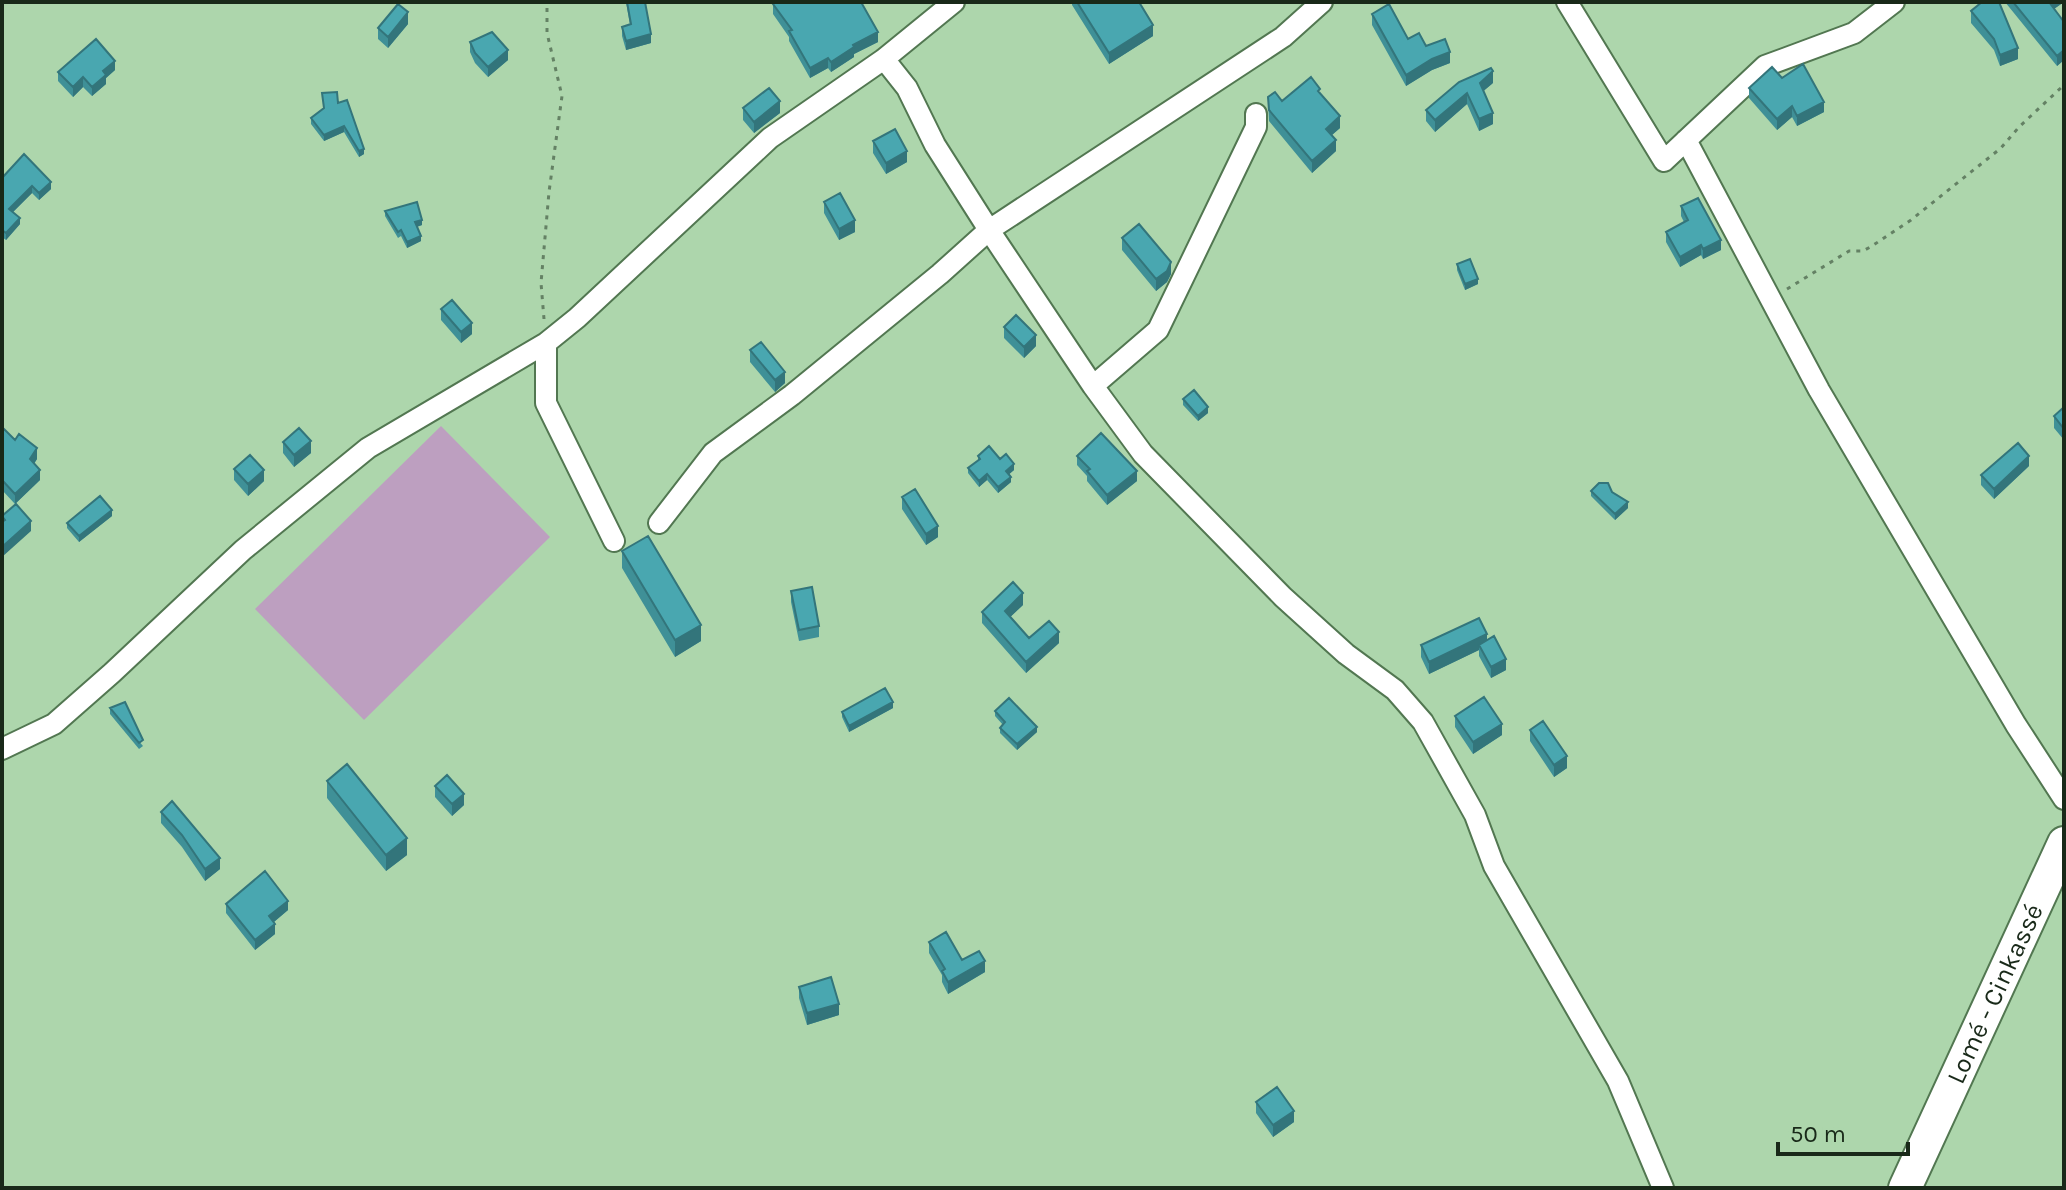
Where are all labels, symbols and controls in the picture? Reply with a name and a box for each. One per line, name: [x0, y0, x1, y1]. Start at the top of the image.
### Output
street label: Lomé - Cinkassé: [1940, 899, 2050, 1089]
scale bar: [1778, 1106, 1908, 1156]
text: 50 m: [1790, 1120, 1846, 1148]

